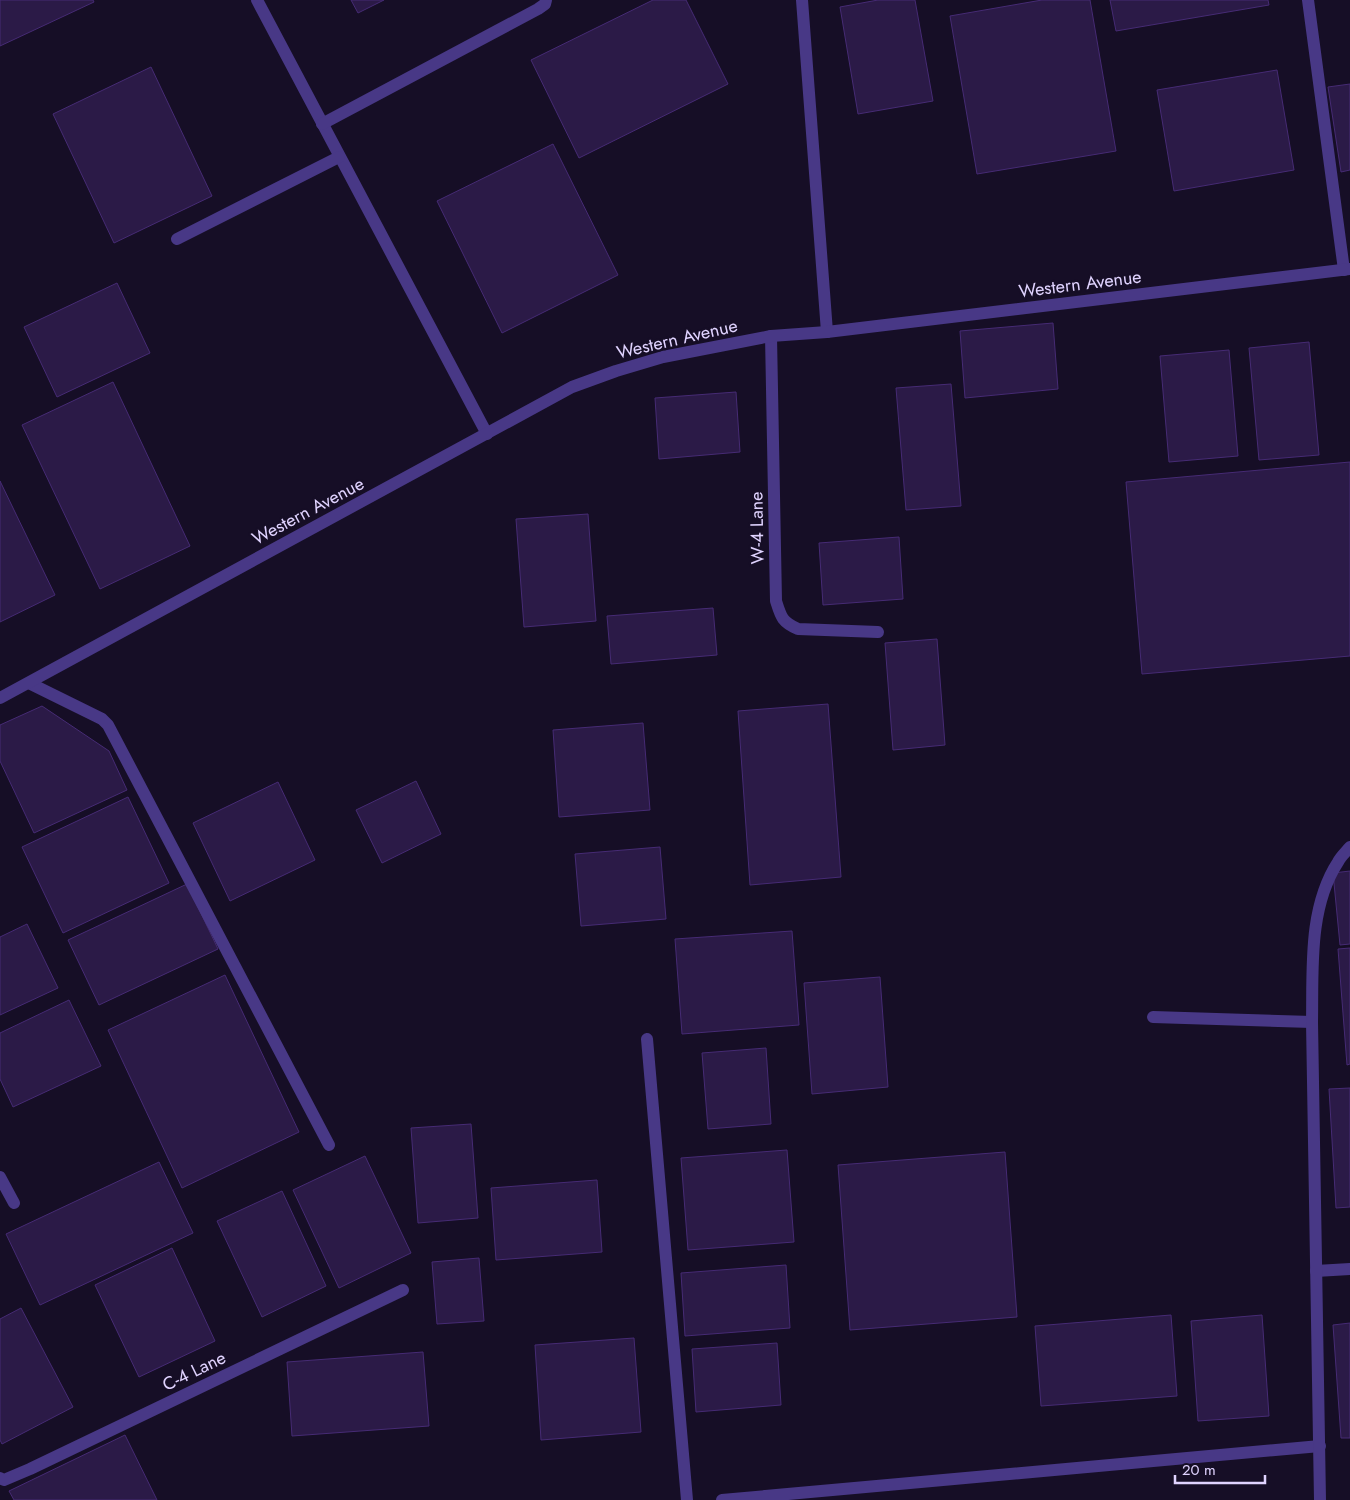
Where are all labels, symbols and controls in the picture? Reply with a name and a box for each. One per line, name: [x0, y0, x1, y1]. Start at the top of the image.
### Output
street label: Western Avenue: [1017, 264, 1143, 304]
street label: Western Avenue: [614, 312, 740, 366]
street label: Western Avenue: [247, 471, 369, 551]
street label: W-4 Lane: [743, 491, 771, 565]
street label: C-4 Lane: [158, 1345, 230, 1397]
scale bar: [1175, 1452, 1265, 1484]
text: 20 m: [1182, 1459, 1216, 1481]

